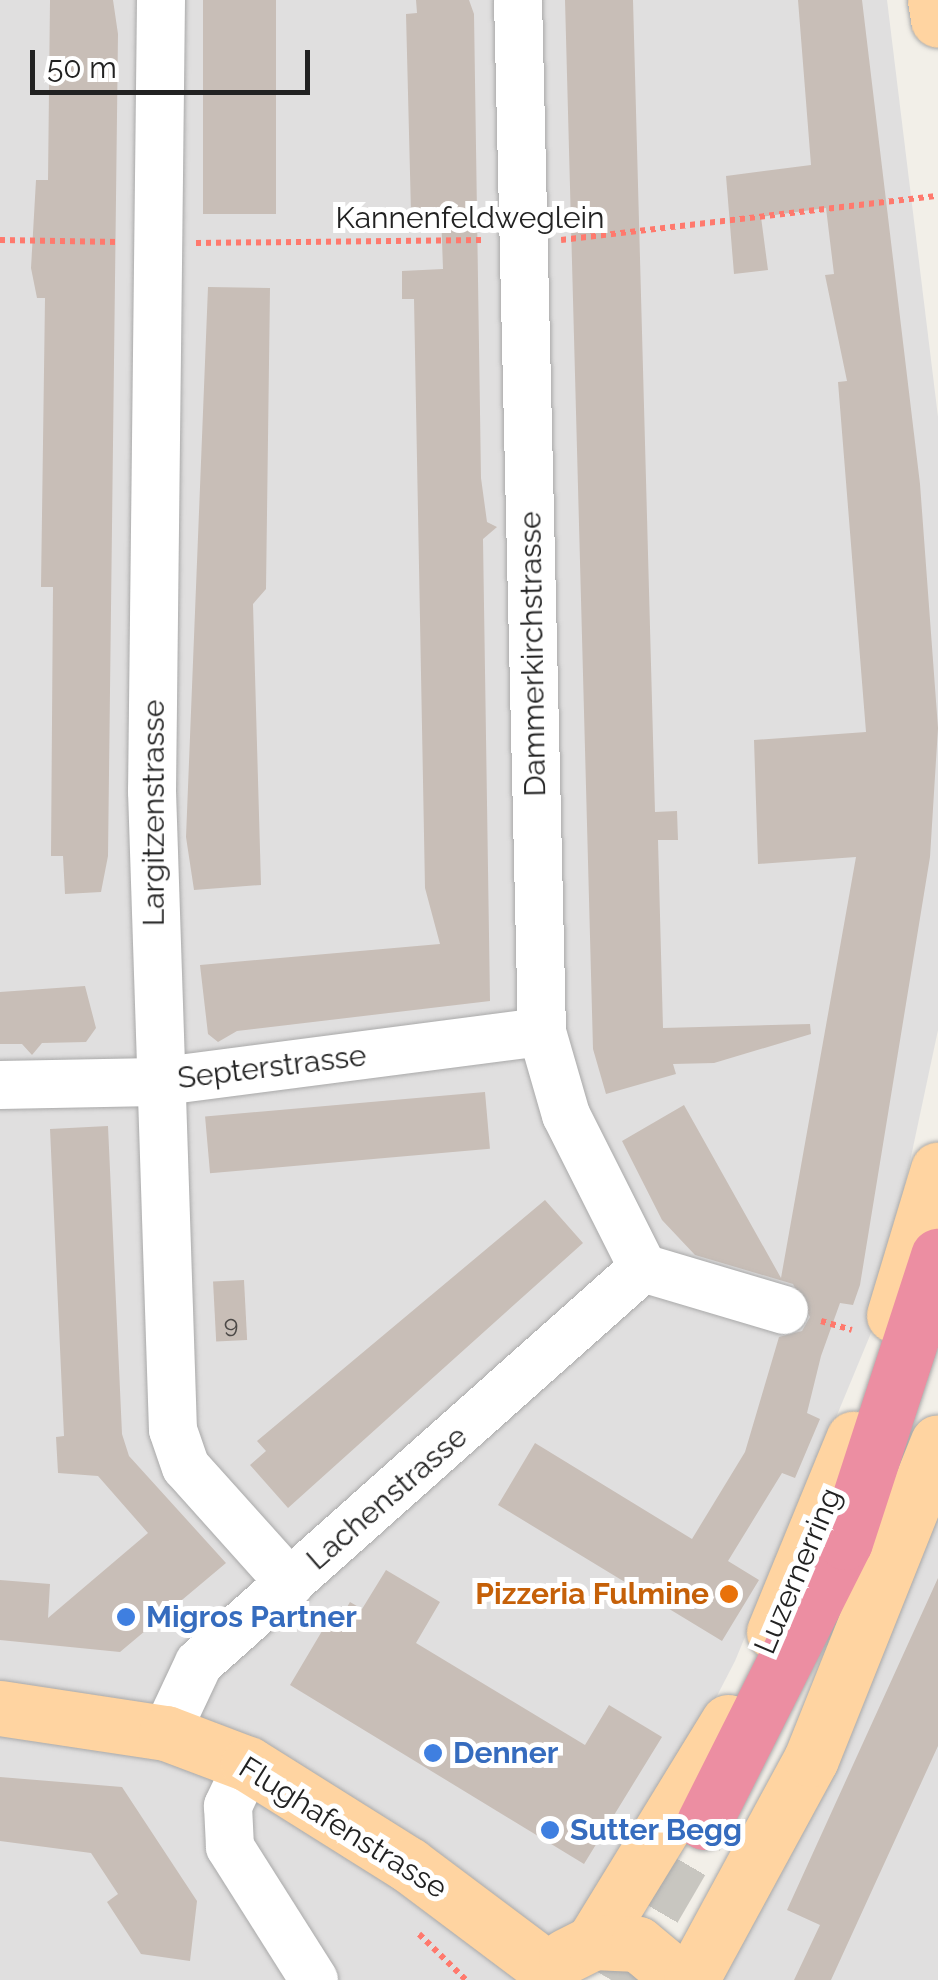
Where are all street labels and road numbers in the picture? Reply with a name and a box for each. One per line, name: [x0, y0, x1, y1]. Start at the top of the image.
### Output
street label: Kannenfeldweglein: [335, 200, 605, 236]
street label: Dammerkirchstrasse: [513, 511, 553, 797]
street label: Largitzenstrasse: [136, 700, 172, 926]
street label: Septerstrasse: [176, 1038, 368, 1096]
street label: Lachenstrasse: [299, 1419, 475, 1577]
street label: Luzernerring: [747, 1483, 849, 1659]
street label: Flughafenstrasse: [232, 1750, 454, 1906]

